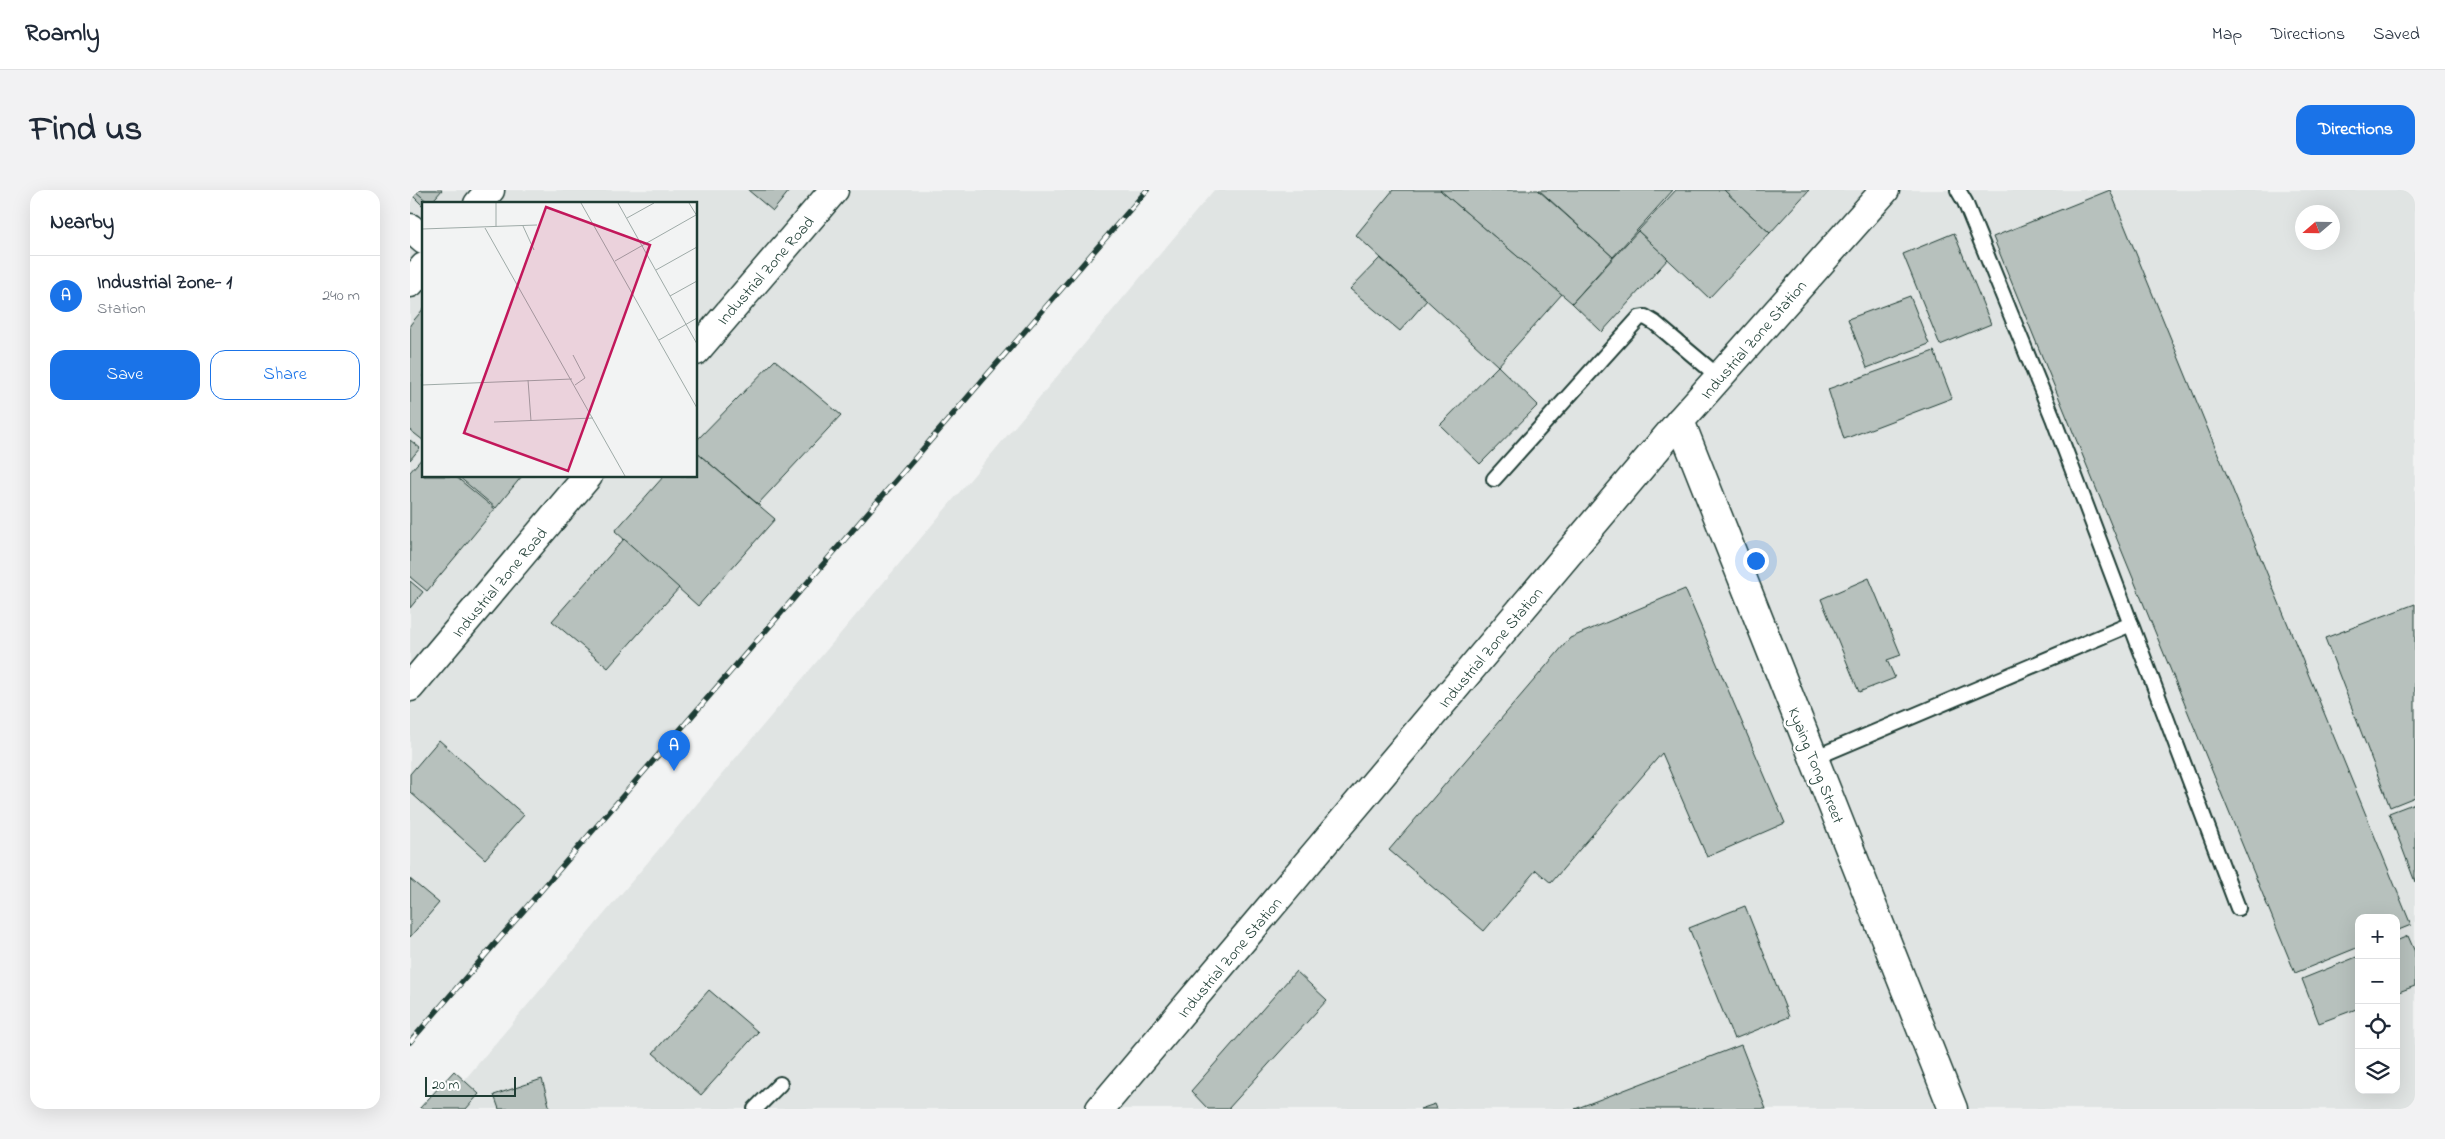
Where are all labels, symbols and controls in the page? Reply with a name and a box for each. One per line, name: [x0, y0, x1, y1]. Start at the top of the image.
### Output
text: Roamly: [25, 17, 100, 52]
text: Map: [2212, 22, 2242, 48]
text: Directions: [2270, 22, 2345, 48]
text: Saved: [2373, 22, 2420, 48]
text: Find us: [30, 105, 142, 156]
button: Directions: [2296, 105, 2415, 155]
inset map: [422, 202, 698, 478]
north arrow: [2295, 205, 2340, 250]
text: Nearby: [50, 208, 114, 238]
street label: Industrial Zone Road: [712, 211, 821, 331]
text: Industrial Zone- 1: [97, 270, 232, 297]
street label: Industrial Zone Station: [1696, 275, 1813, 405]
text: A: [61, 284, 71, 308]
text: 240 m: [322, 284, 360, 308]
text: Station: [97, 297, 146, 321]
button: Save: [50, 350, 200, 400]
button: Share: [210, 350, 360, 400]
street label: Industrial Zone Road: [447, 523, 554, 644]
your location: [1743, 548, 1769, 574]
street label: Industrial Zone Station: [1434, 582, 1550, 714]
street label: Kyaing Tong Street: [1781, 704, 1850, 828]
pin: A: [658, 730, 690, 771]
street label: Industrial Zone Station: [1173, 892, 1289, 1024]
map controls: [2355, 914, 2400, 1094]
button: +: [2355, 914, 2400, 959]
button: −: [2355, 959, 2400, 1004]
button: locate: [2355, 1004, 2400, 1049]
button: layers: [2355, 1049, 2400, 1094]
scale bar: [425, 1074, 516, 1097]
text: 20 m: [432, 1075, 459, 1096]

